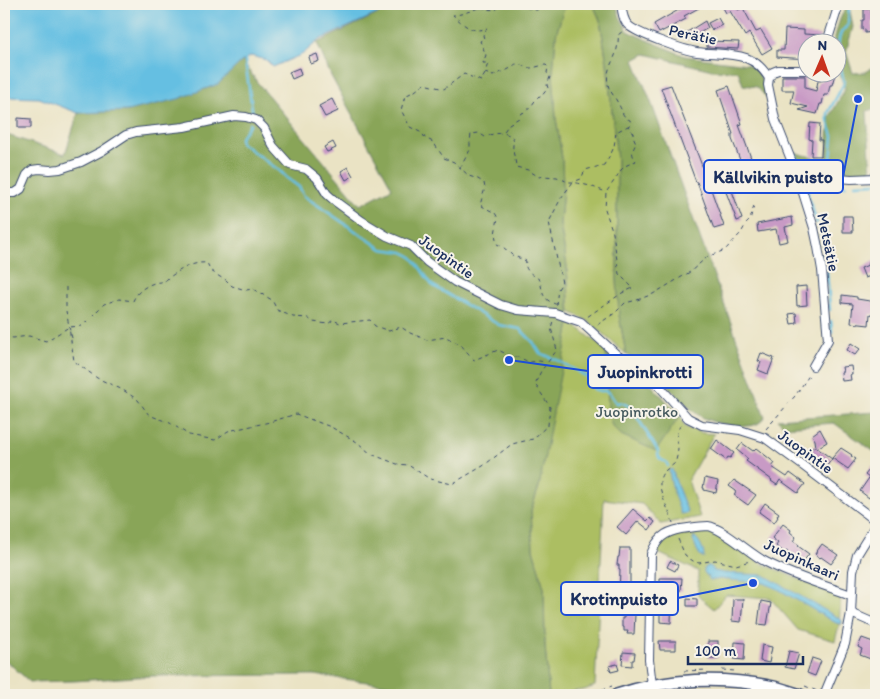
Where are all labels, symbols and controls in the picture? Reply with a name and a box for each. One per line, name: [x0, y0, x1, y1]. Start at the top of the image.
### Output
street label: Perätie: [667, 20, 719, 49]
north arrow: [798, 32, 848, 82]
text: N: [817, 37, 827, 54]
callout: Källvikin puisto: [704, 160, 843, 193]
text: Källvikin puisto: [713, 166, 833, 188]
street label: Metsätie: [813, 211, 844, 273]
street label: Juopintie: [415, 230, 478, 283]
callout: Juopinkrotti: [588, 355, 703, 388]
text: Juopinkrotti: [597, 361, 692, 383]
park label: Juopinrotko: [596, 402, 678, 421]
street label: Juopintie: [774, 425, 837, 478]
street label: Juopinkaari: [761, 534, 842, 585]
callout: Krotinpuisto: [561, 582, 678, 615]
text: Krotinpuisto: [570, 588, 668, 610]
scale bar: [688, 634, 802, 666]
text: 100 m: [695, 642, 737, 660]

